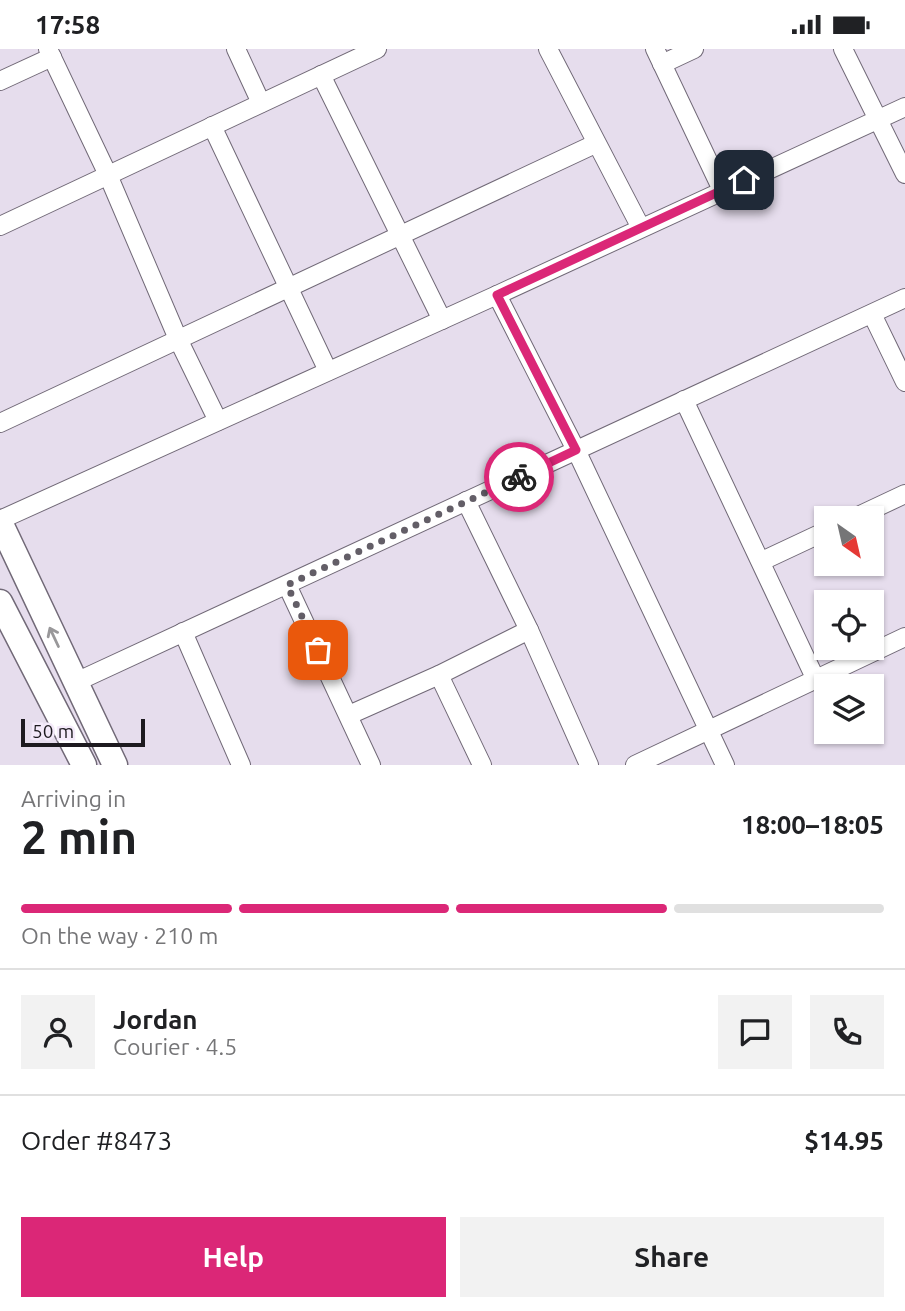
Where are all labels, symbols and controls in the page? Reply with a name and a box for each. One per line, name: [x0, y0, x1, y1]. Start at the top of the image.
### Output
text: 17:58: [35, 10, 100, 39]
pin: [714, 150, 774, 210]
icon: home: [725, 161, 763, 199]
courier: [484, 442, 554, 512]
icon: bike: [500, 458, 538, 496]
north arrow: [814, 506, 884, 576]
map controls: [814, 506, 884, 744]
button: locate: [814, 590, 884, 660]
pin: [288, 620, 348, 680]
one-way arrow: [47, 627, 61, 648]
icon: bag: [299, 631, 337, 669]
button: layers: [814, 674, 884, 744]
scale bar: [21, 716, 145, 748]
text: 50 m: [32, 720, 74, 742]
text: Arriving in: [21, 786, 126, 811]
text: 18:00–18:05: [741, 810, 884, 839]
text: 2 min: [21, 811, 137, 863]
text: On the way · 210 m: [21, 923, 218, 948]
button: person: [21, 995, 95, 1069]
button: chat: [718, 995, 792, 1069]
button: phone: [810, 995, 884, 1069]
text: Jordan: [113, 1005, 198, 1034]
text: Courier · 4.5: [113, 1034, 237, 1059]
text: Order #8473: [21, 1126, 172, 1155]
text: $14.95: [804, 1126, 884, 1155]
button: Help: [21, 1217, 446, 1297]
button: Share: [460, 1217, 884, 1297]

